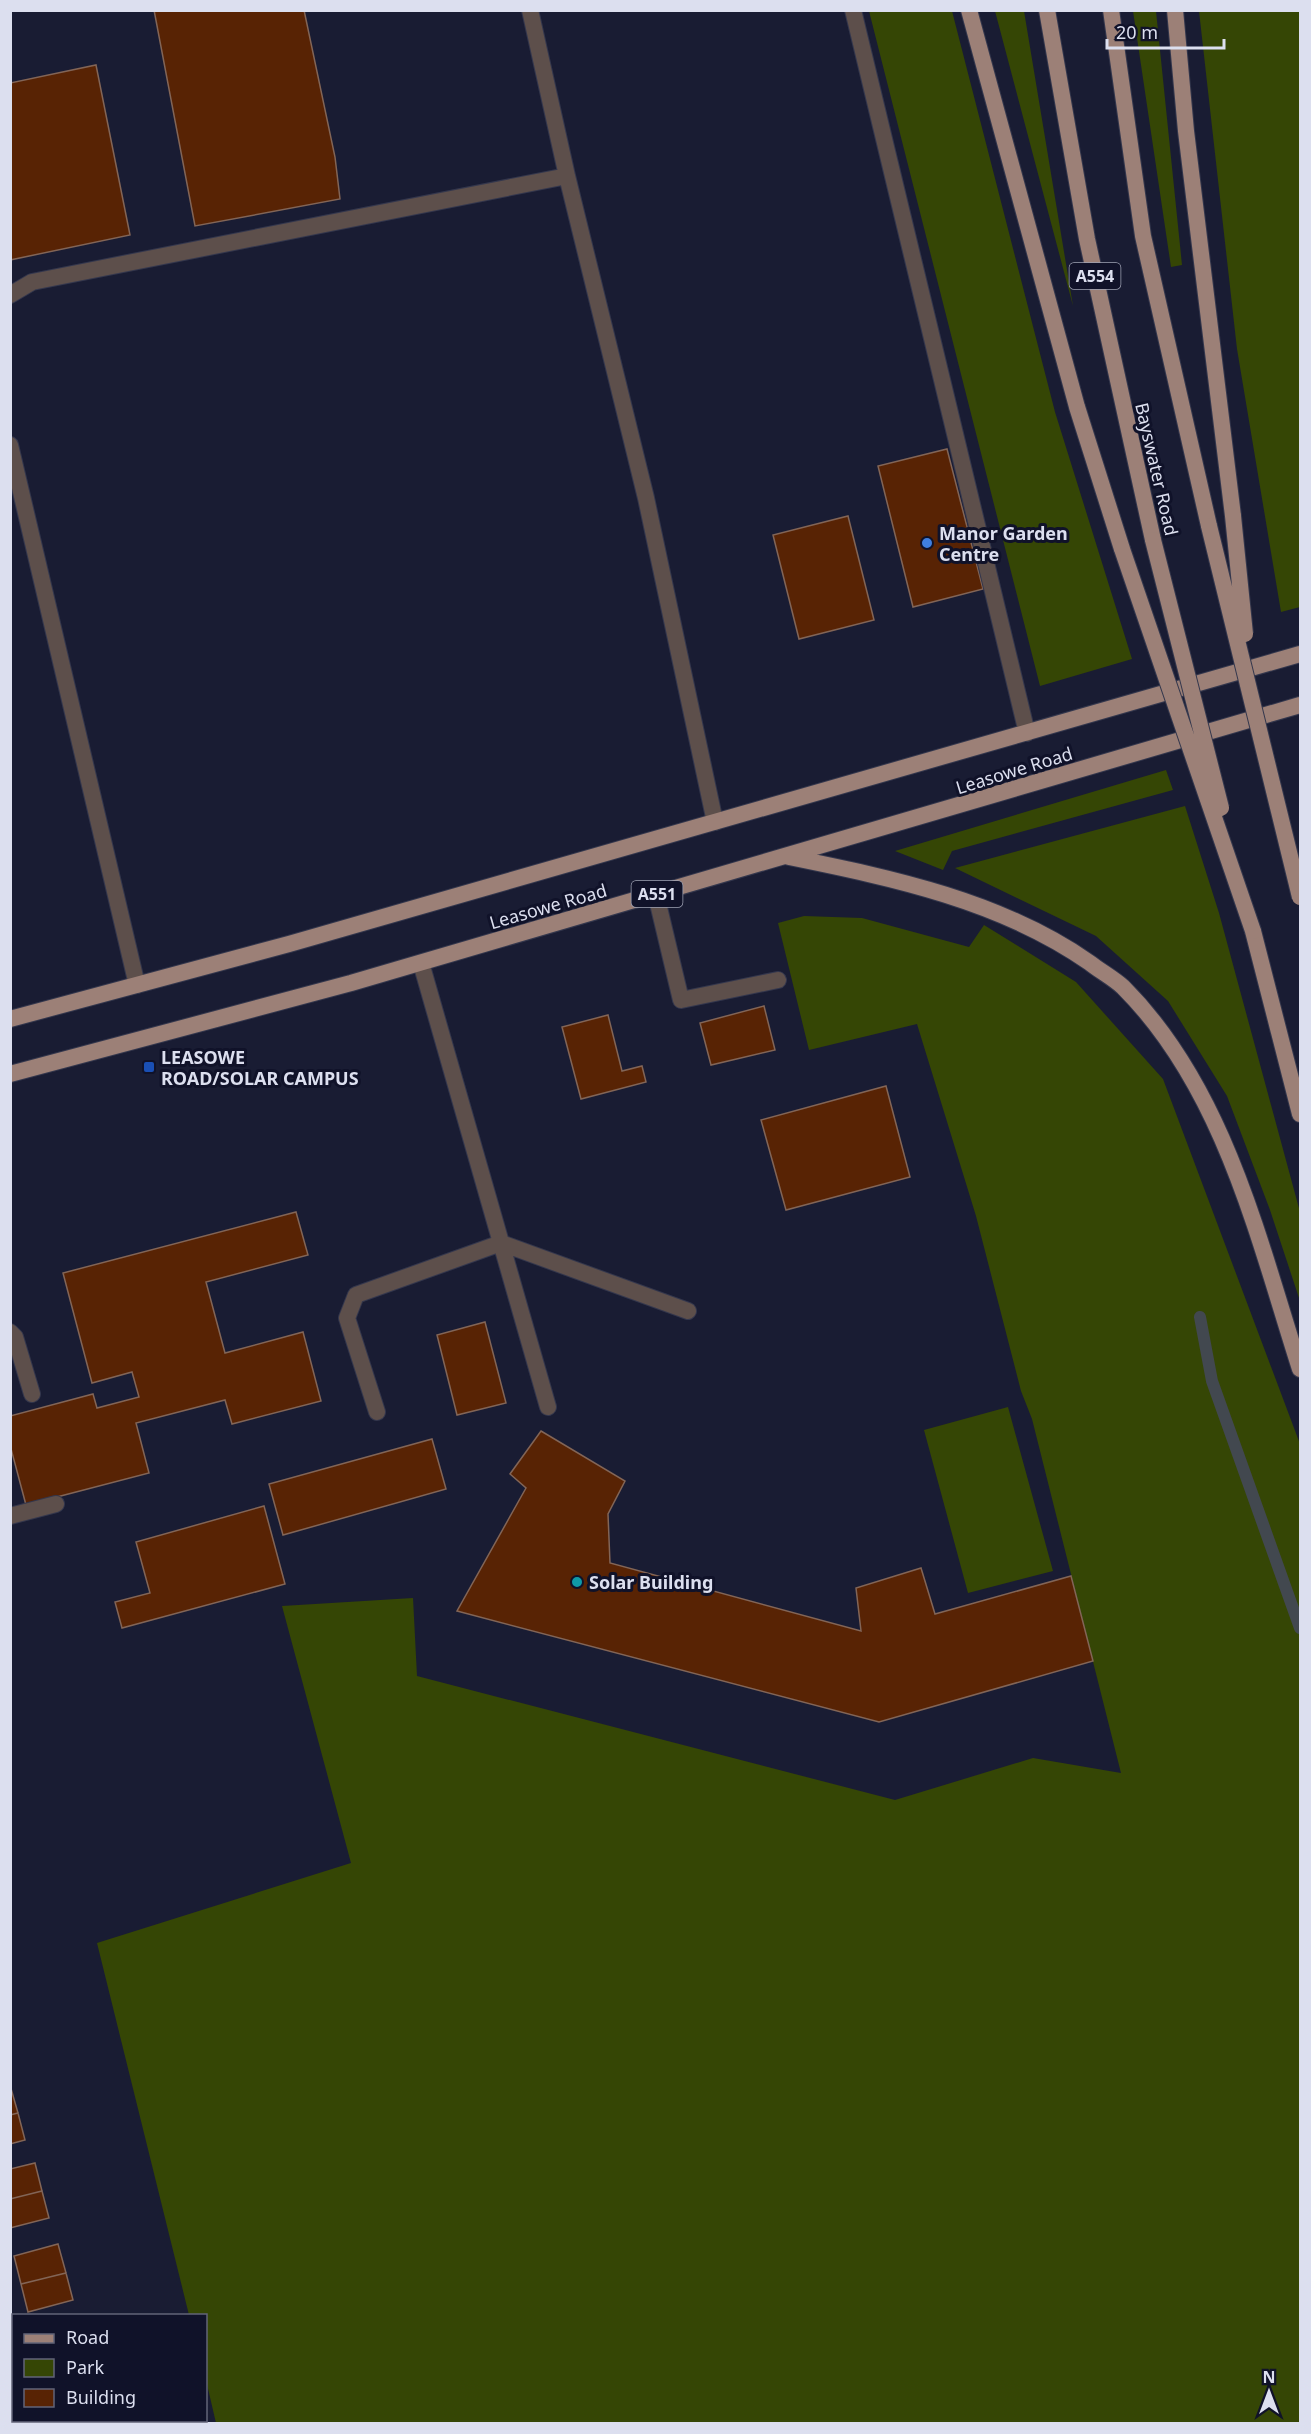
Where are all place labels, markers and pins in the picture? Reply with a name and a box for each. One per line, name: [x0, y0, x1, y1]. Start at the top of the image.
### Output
place label: Manor Garden Centre: [939, 521, 1068, 566]
marker: Manor Garden Centre: [920, 536, 934, 550]
place label: LEASOWE ROAD/SOLAR CAMPUS: [161, 1045, 359, 1090]
marker: LEASOWE ROAD/SOLAR CAMPUS: [142, 1060, 156, 1074]
place label: Solar Building: [589, 1570, 713, 1594]
marker: Solar Building: [570, 1575, 584, 1589]

